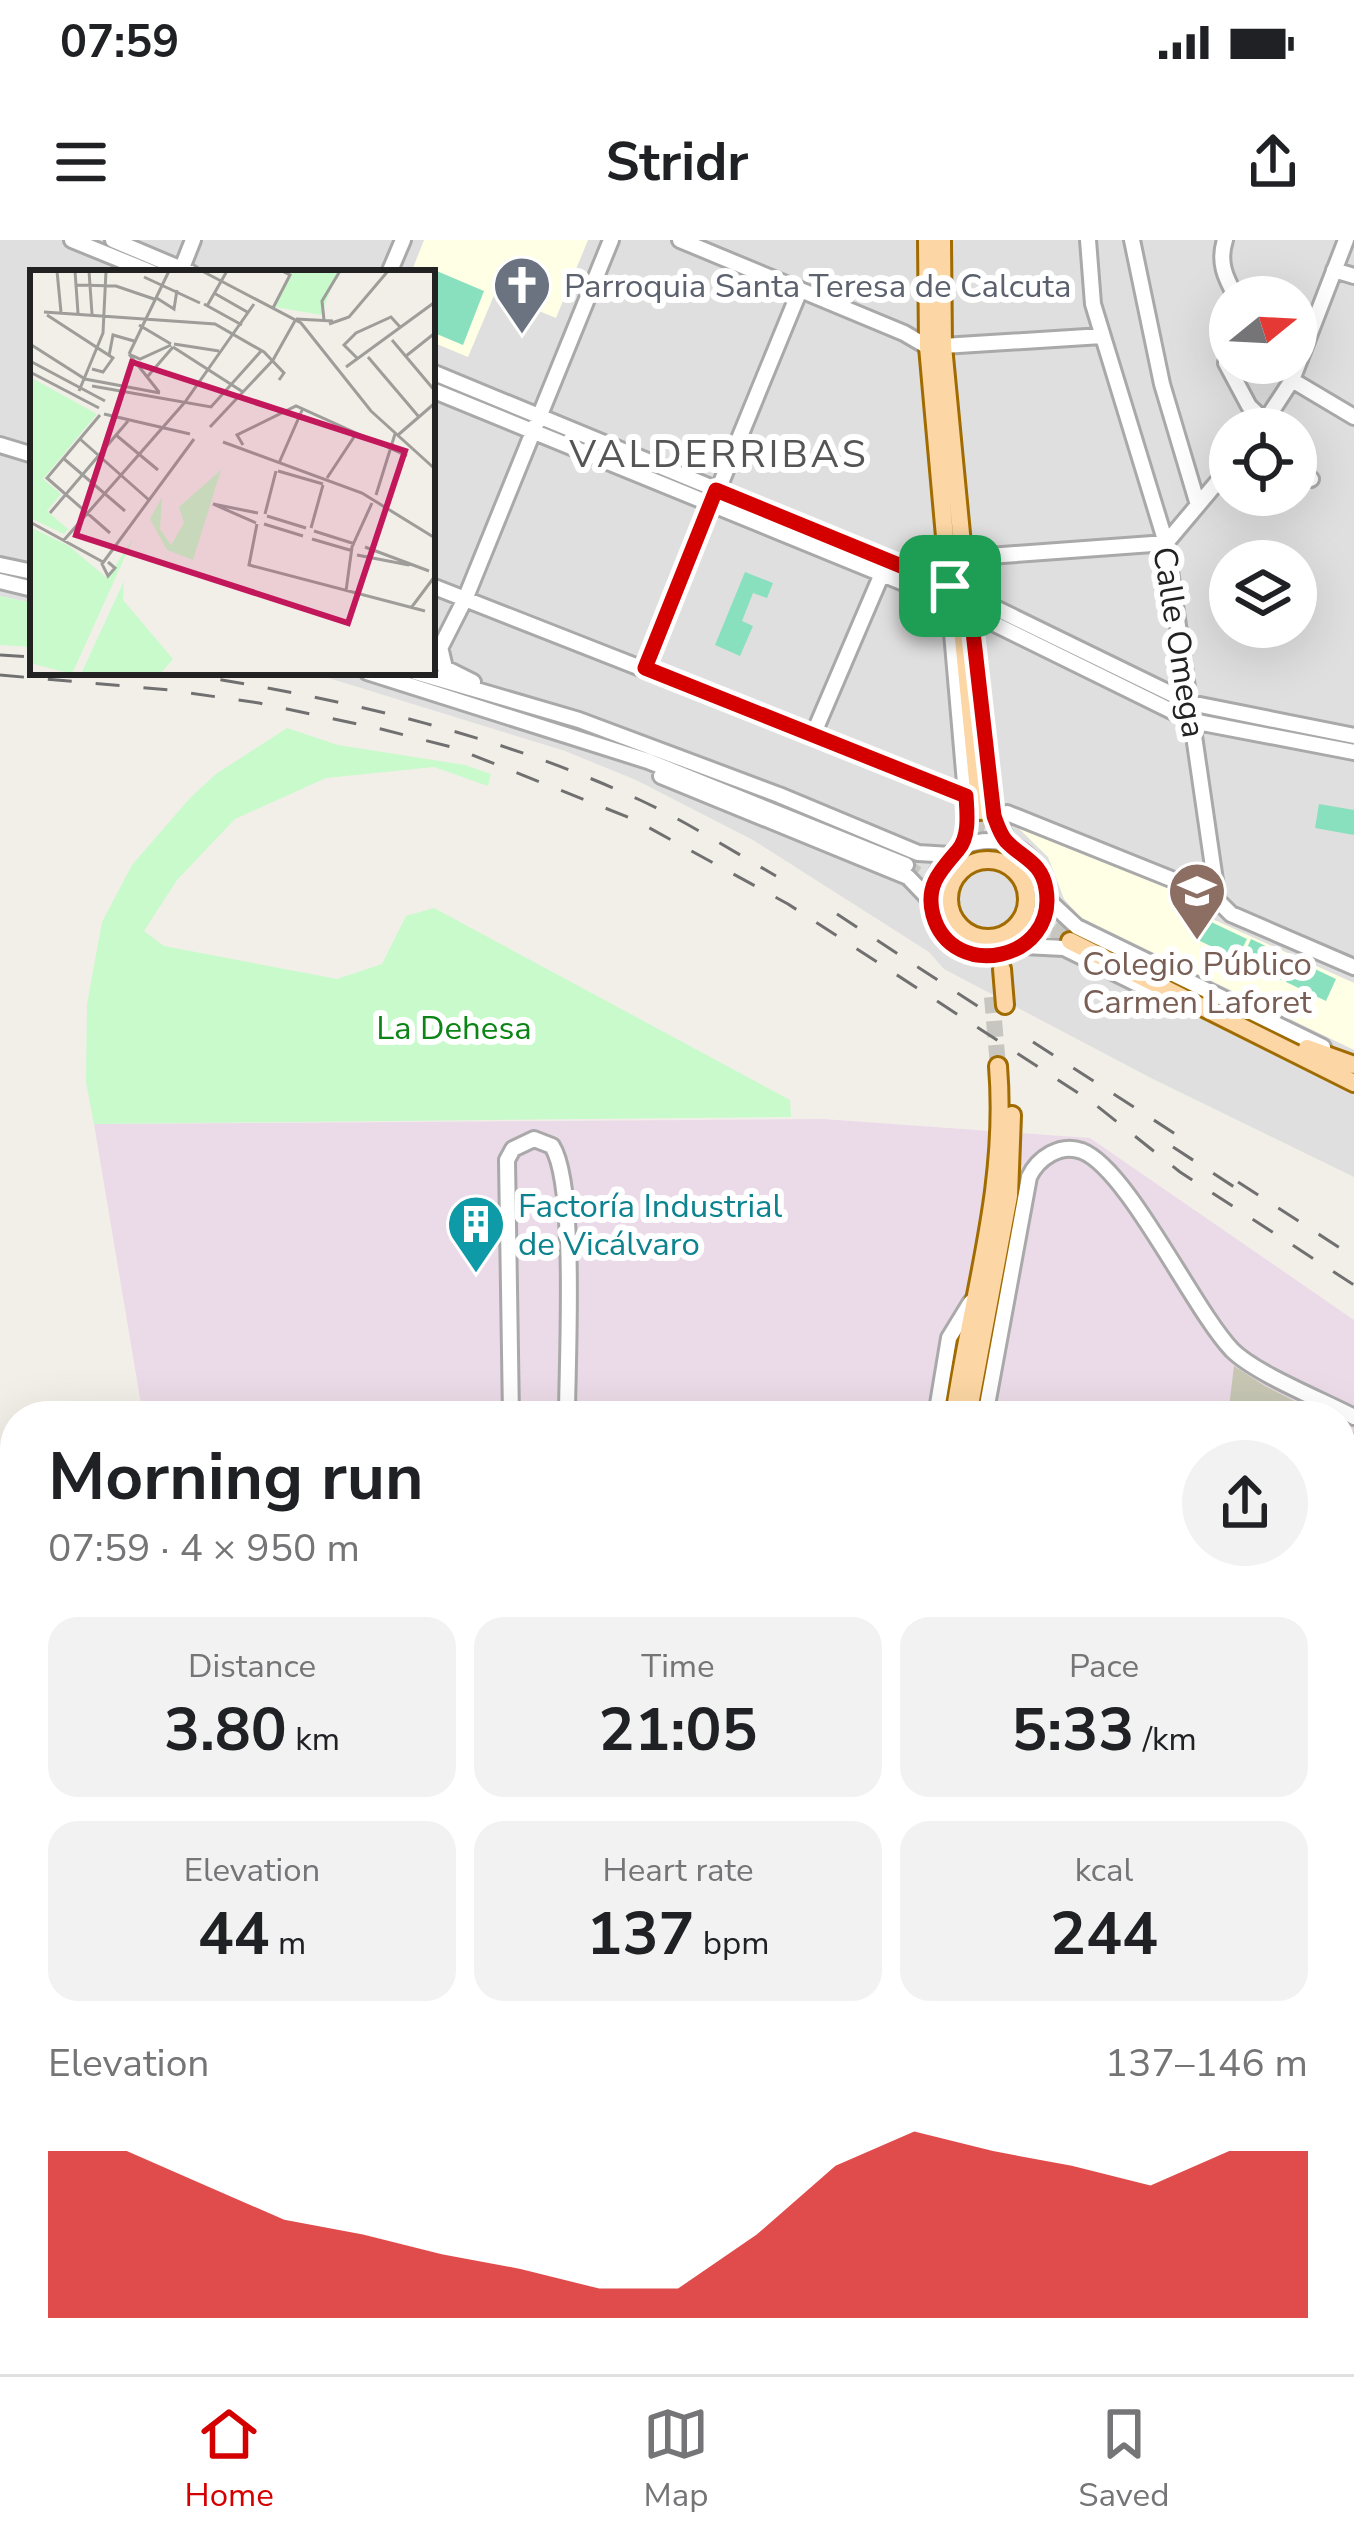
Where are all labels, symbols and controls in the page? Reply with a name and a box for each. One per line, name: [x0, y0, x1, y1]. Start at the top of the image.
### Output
text: 07:59: [60, 12, 179, 73]
text: Stridr: [605, 125, 749, 199]
icon: menu: [48, 129, 114, 195]
icon: share: [1240, 129, 1306, 195]
church icon: Parroquia Santa Teresa de Calcuta: [491, 254, 553, 336]
place label: Parroquia Santa Teresa de Calcuta: [564, 264, 1072, 309]
inset map: [30, 270, 435, 675]
north arrow: [1209, 276, 1317, 384]
map controls: [1209, 276, 1317, 648]
button: locate: [1209, 408, 1317, 516]
district label: VALDERRIBAS: [568, 428, 869, 481]
pin: [899, 535, 1001, 637]
button: layers: [1209, 540, 1317, 648]
street label: Calle Omega: [1141, 544, 1216, 741]
icon: arrive: [917, 553, 983, 619]
school or university icon: Colegio Público Carmen Laforet: [1166, 860, 1228, 942]
place label: Colegio Público Carmen Laforet: [1082, 942, 1312, 1025]
park label: La Dehesa: [376, 1006, 532, 1051]
place label: Factoría Industrial de Vicálvaro: [518, 1184, 783, 1267]
building icon: Factoría Industrial de Vicálvaro: [445, 1193, 507, 1275]
text: Morning run: [48, 1432, 424, 1522]
button: share: [1182, 1440, 1308, 1566]
text: 07:59 · 4 × 950 m: [48, 1522, 360, 1575]
text: Distance: [188, 1644, 316, 1689]
text: Time: [641, 1644, 715, 1689]
text: Pace: [1069, 1644, 1139, 1689]
text: 3.80: [164, 1689, 287, 1771]
text: 21:05: [599, 1689, 757, 1771]
text: 5:33: [1011, 1689, 1134, 1771]
text: km: [287, 1717, 340, 1762]
text: /km: [1134, 1717, 1197, 1762]
text: Elevation: [184, 1848, 320, 1893]
text: Heart rate: [603, 1848, 753, 1893]
text: kcal: [1075, 1848, 1133, 1893]
text: 44: [198, 1893, 270, 1975]
text: 137: [586, 1893, 694, 1975]
text: 244: [1050, 1893, 1158, 1975]
text: m: [270, 1921, 306, 1966]
text: bpm: [694, 1921, 770, 1966]
text: Elevation: [48, 2037, 209, 2090]
text: 137–146 m: [1105, 2037, 1308, 2090]
tab: Home: [185, 2401, 274, 2518]
tab: Map: [643, 2401, 709, 2518]
tab: Saved: [1078, 2401, 1169, 2518]

